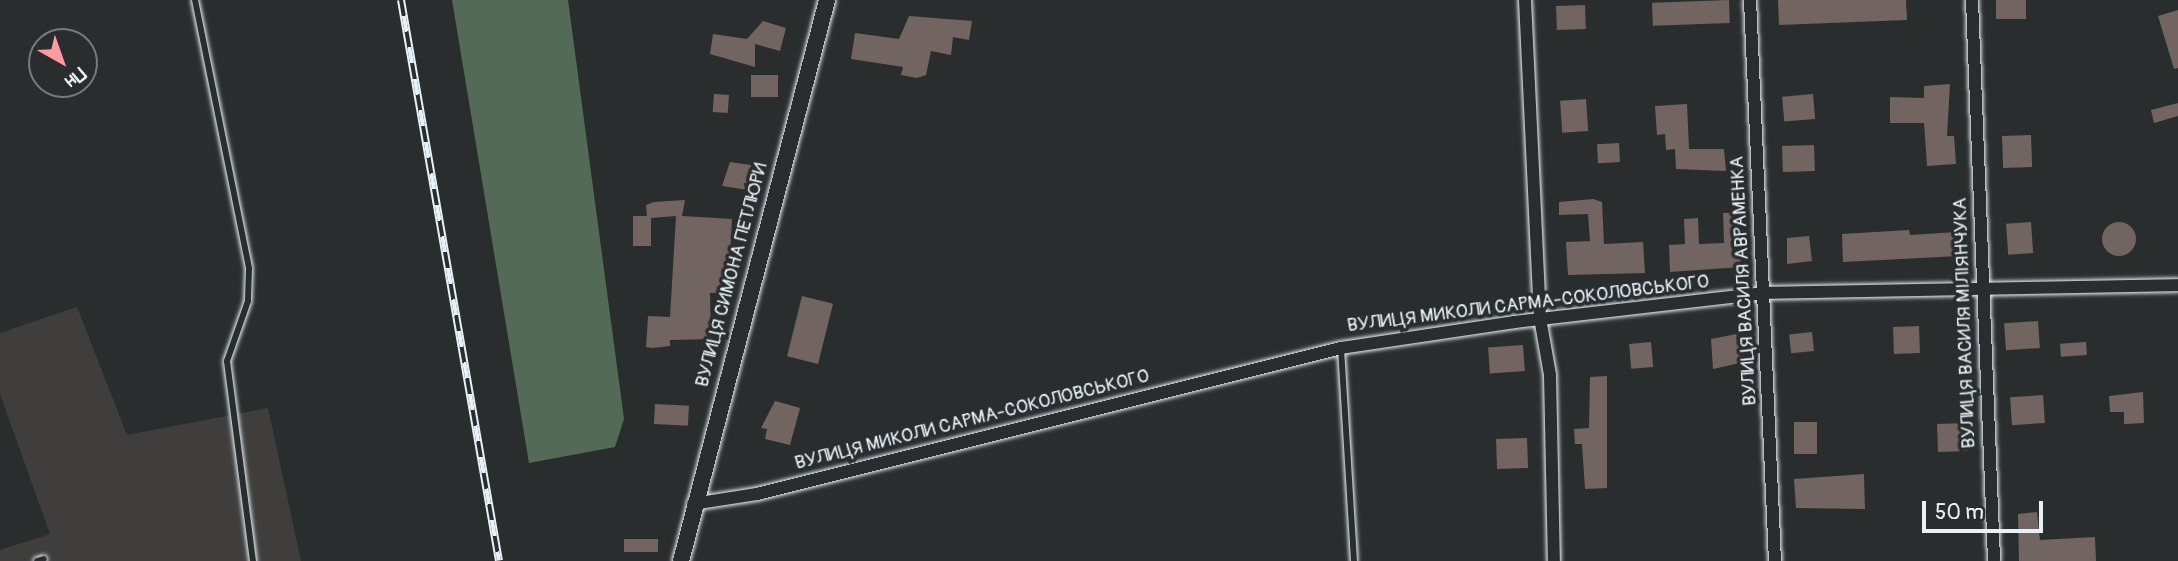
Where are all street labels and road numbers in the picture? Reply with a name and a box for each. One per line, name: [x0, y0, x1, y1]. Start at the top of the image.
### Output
street label: ВУЛИЦЯ ВАСИЛЯ АВРАМЕНКА: [1726, 156, 1762, 406]
street label: ВУЛИЦЯ СИМОНА ПЕТЛЮРИ: [691, 160, 773, 390]
street label: ВУЛИЦЯ ВАСИЛЯ МІЛІЯНЧУКА: [1949, 197, 1981, 449]
street label: ВУЛИЦЯ МИКОЛИ САРМА-СОКОЛОВСЬКОГО: [1346, 270, 1710, 338]
street label: ВУЛИЦЯ МИКОЛИ САРМА-СОКОЛОВСЬКОГО: [792, 365, 1152, 475]

